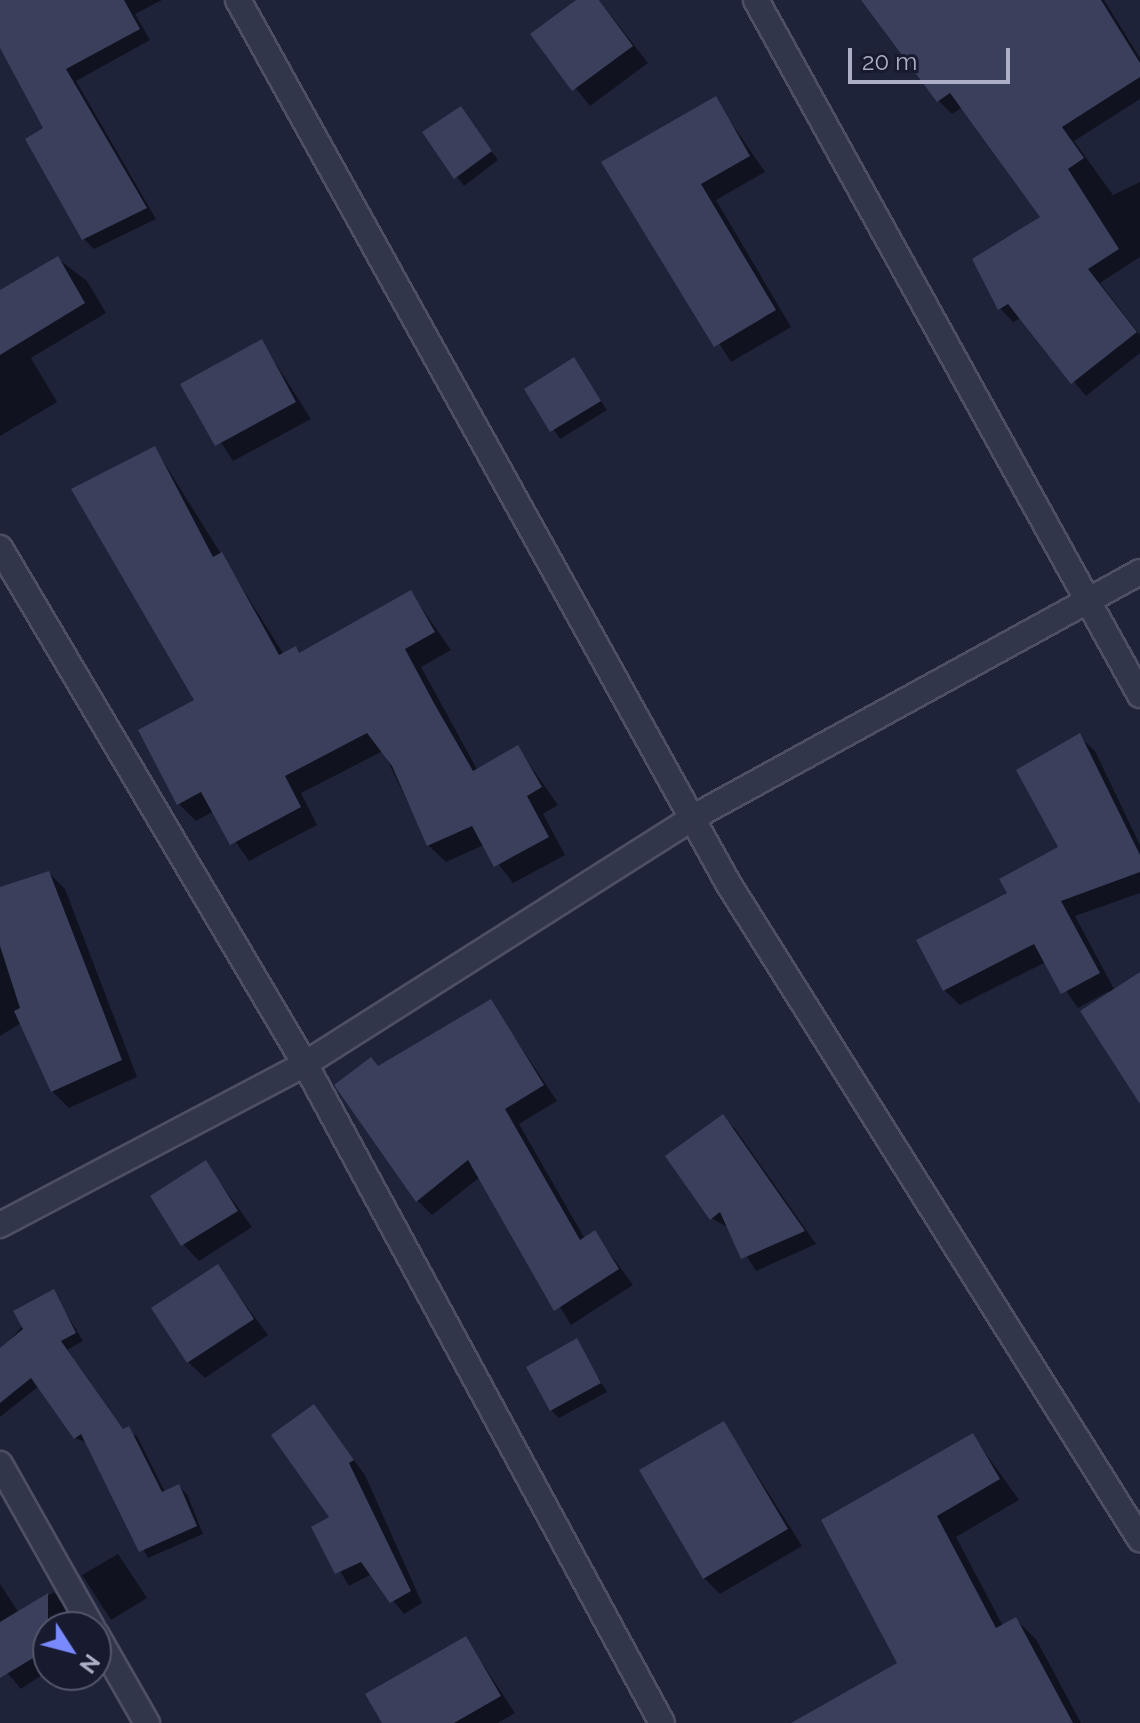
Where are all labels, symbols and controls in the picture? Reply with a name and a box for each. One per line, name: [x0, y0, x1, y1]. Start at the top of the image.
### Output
scale bar: [852, 32, 1014, 82]
text: 20 m: [862, 47, 917, 76]
north arrow: [32, 1611, 112, 1691]
text: N: [74, 1649, 105, 1678]

